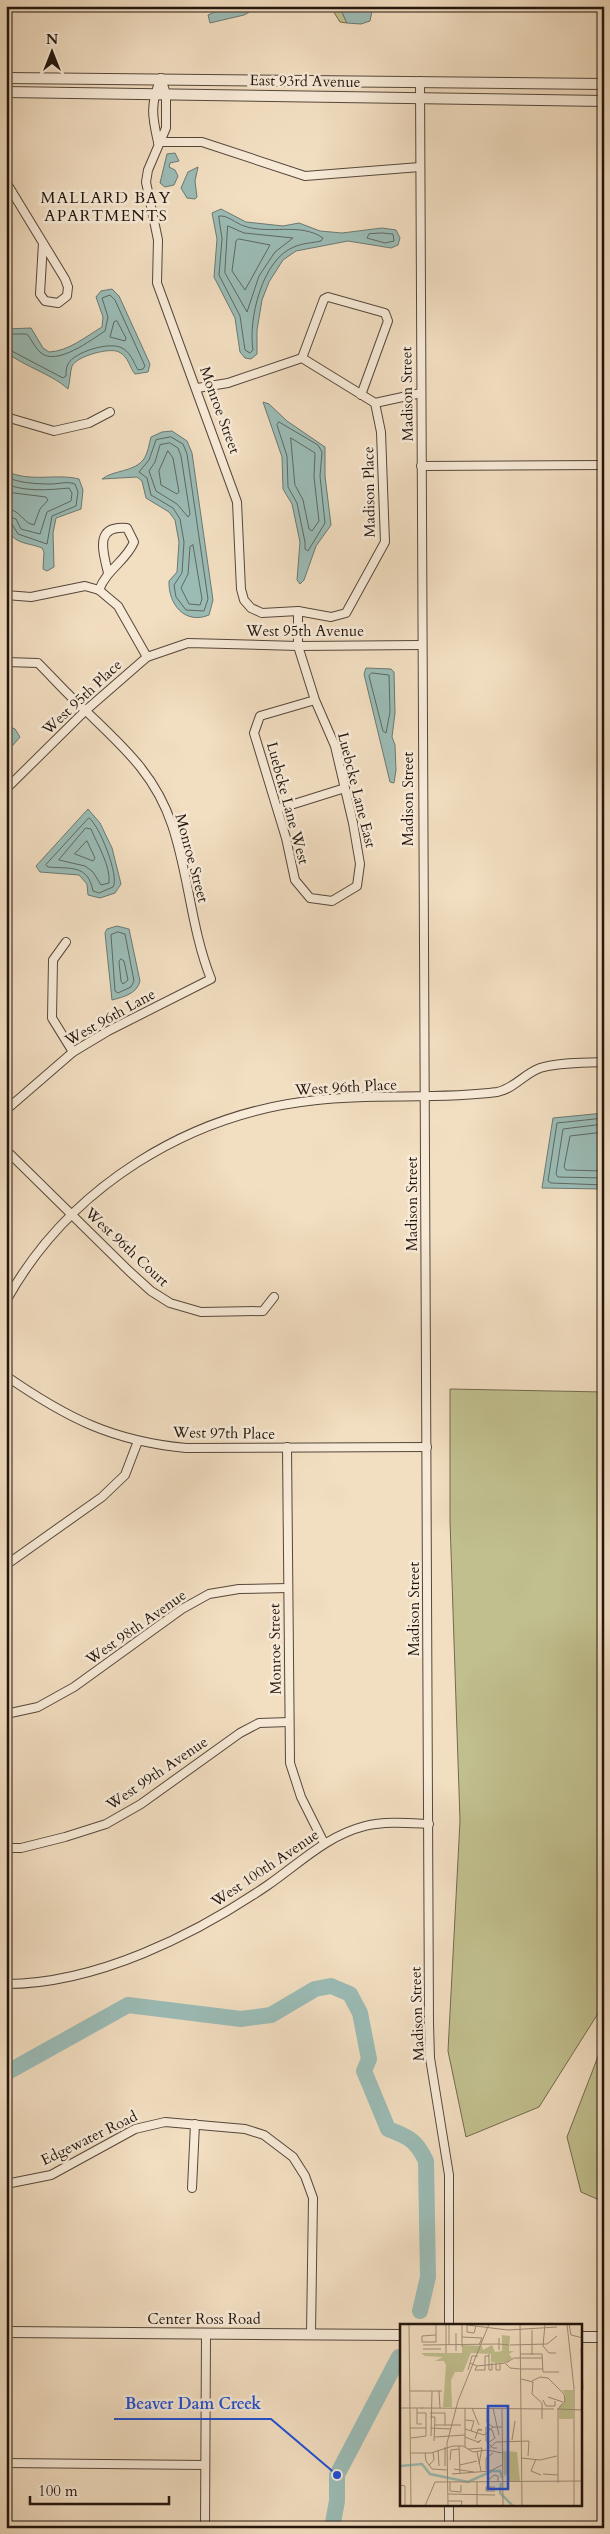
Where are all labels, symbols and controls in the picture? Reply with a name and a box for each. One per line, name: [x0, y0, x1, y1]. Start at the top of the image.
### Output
north arrow: [28, 28, 78, 78]
text: N: [46, 30, 58, 49]
street label: East 93rd Avenue: [249, 70, 361, 92]
district label: MALLARD BAY APARTMENTS: [41, 187, 171, 227]
street label: Madison Street: [396, 346, 418, 441]
street label: Monroe Street: [195, 364, 245, 457]
street label: Madison Place: [358, 446, 380, 538]
street label: West 95th Avenue: [245, 621, 364, 641]
street label: West 95th Place: [37, 655, 126, 740]
street label: Luebcke Lane East: [333, 730, 381, 850]
street label: Luebcke Lane West: [262, 740, 314, 867]
street label: Madison Street: [398, 751, 418, 846]
street label: Monroe Street: [171, 811, 214, 905]
street label: West 96th Lane: [60, 984, 159, 1051]
street label: West 96th Place: [293, 1074, 398, 1100]
street label: Madison Street: [402, 1156, 422, 1251]
street label: West 96th Court: [80, 1202, 173, 1291]
street label: West 97th Place: [172, 1422, 276, 1444]
street label: Madison Street: [404, 1561, 424, 1656]
street label: West 98th Avenue: [81, 1585, 190, 1670]
street label: Monroe Street: [264, 1603, 286, 1695]
street label: West 99th Avenue: [102, 1732, 212, 1815]
street label: West 100th Avenue: [206, 1824, 323, 1912]
street label: Madison Street: [405, 1966, 429, 2062]
street label: Edgewater Road: [37, 2106, 141, 2170]
street label: Center Ross Road: [147, 2309, 261, 2329]
inset map: [400, 2324, 582, 2506]
callout: Beaver Dam Creek: [114, 2388, 271, 2419]
text: Beaver Dam Creek: [125, 2393, 261, 2415]
scale bar: [30, 2474, 169, 2506]
text: 100 m: [38, 2481, 78, 2501]

